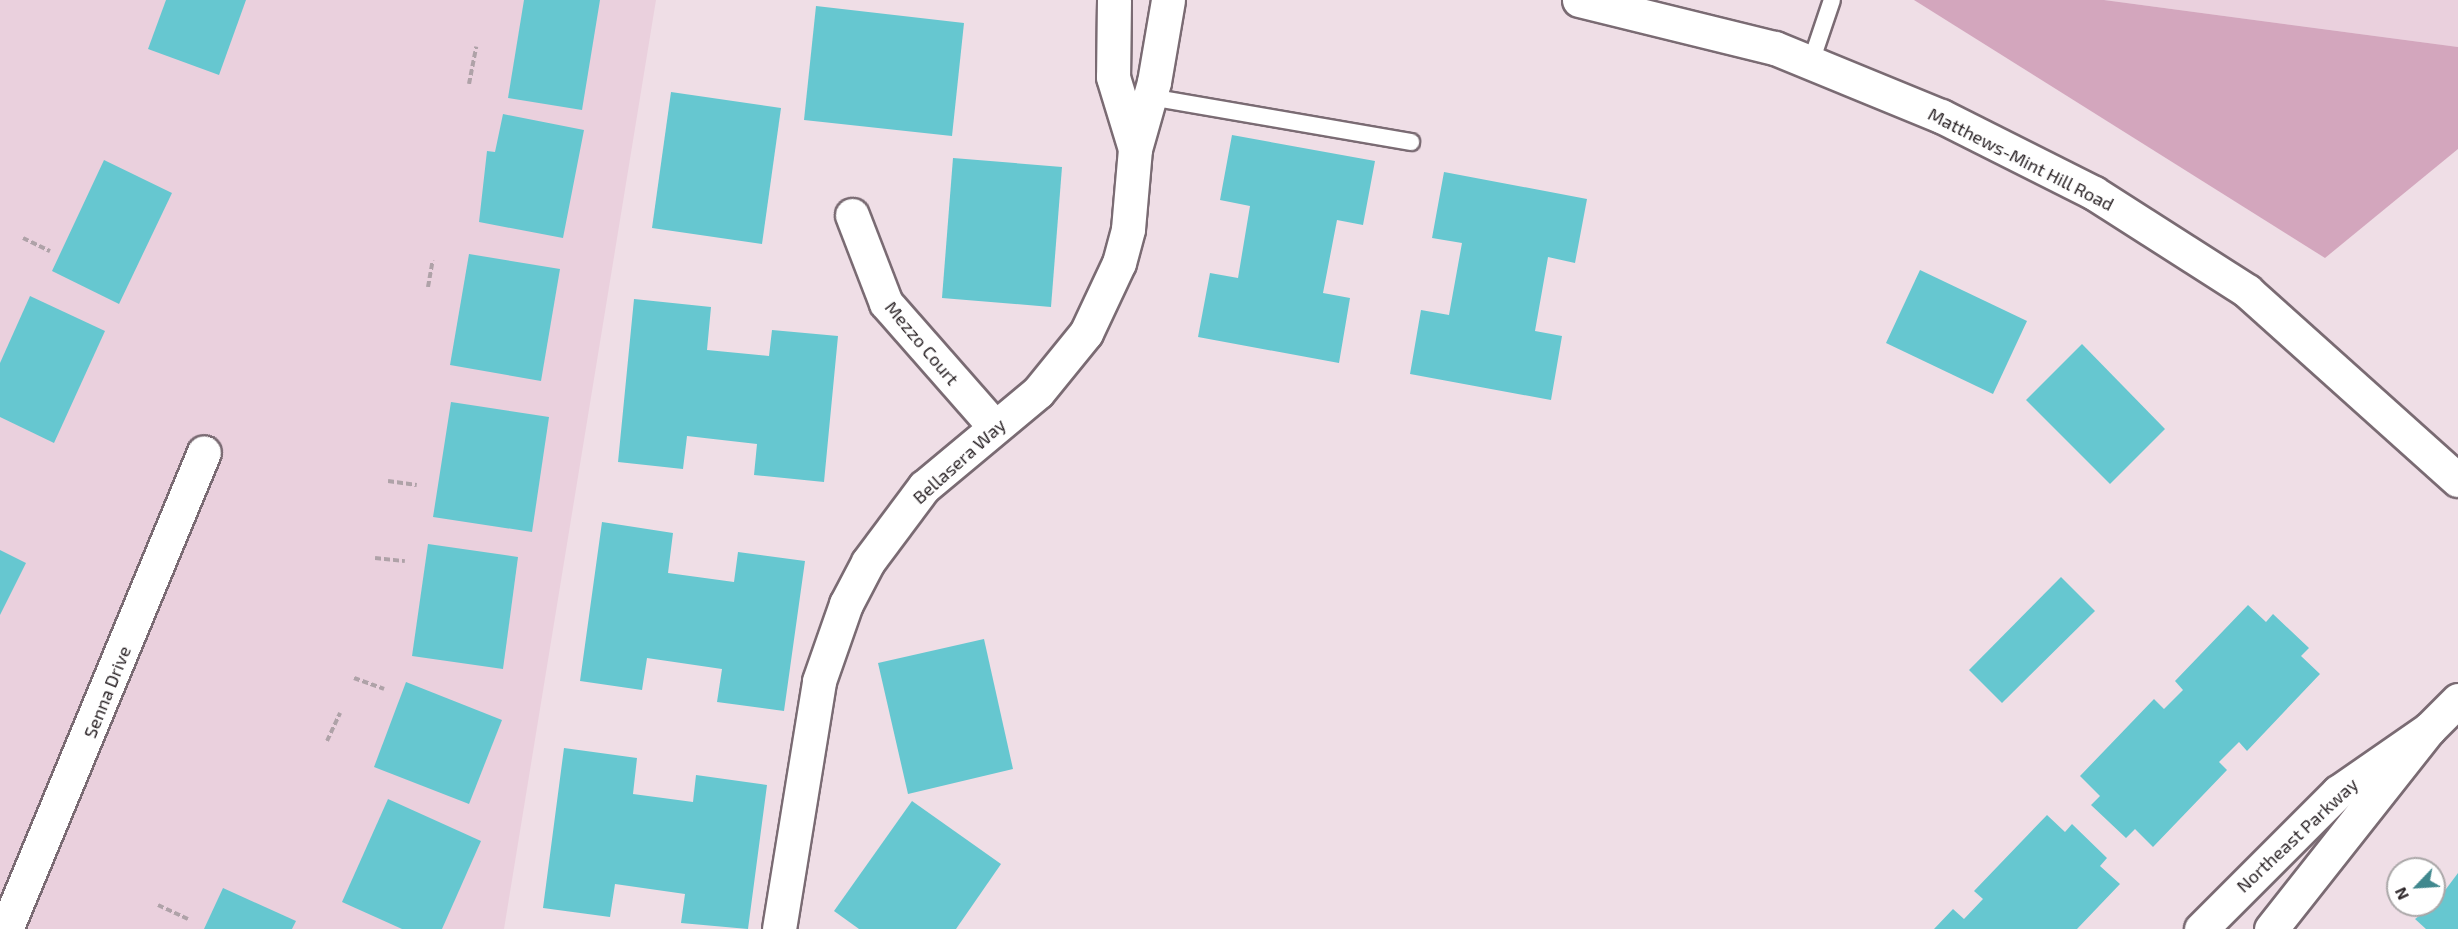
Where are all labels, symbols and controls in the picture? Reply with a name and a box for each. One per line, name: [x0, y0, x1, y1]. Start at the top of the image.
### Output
street label: Matthews-Mint Hill Road: [1924, 103, 2118, 215]
street label: Mezzo Court: [881, 297, 963, 389]
street label: Bellasera Way: [908, 414, 1010, 508]
street label: Senna Drive: [79, 643, 135, 741]
street label: Northeast Parkway: [2232, 773, 2362, 897]
north arrow: [2386, 857, 2446, 917]
text: N: [2390, 885, 2412, 903]

